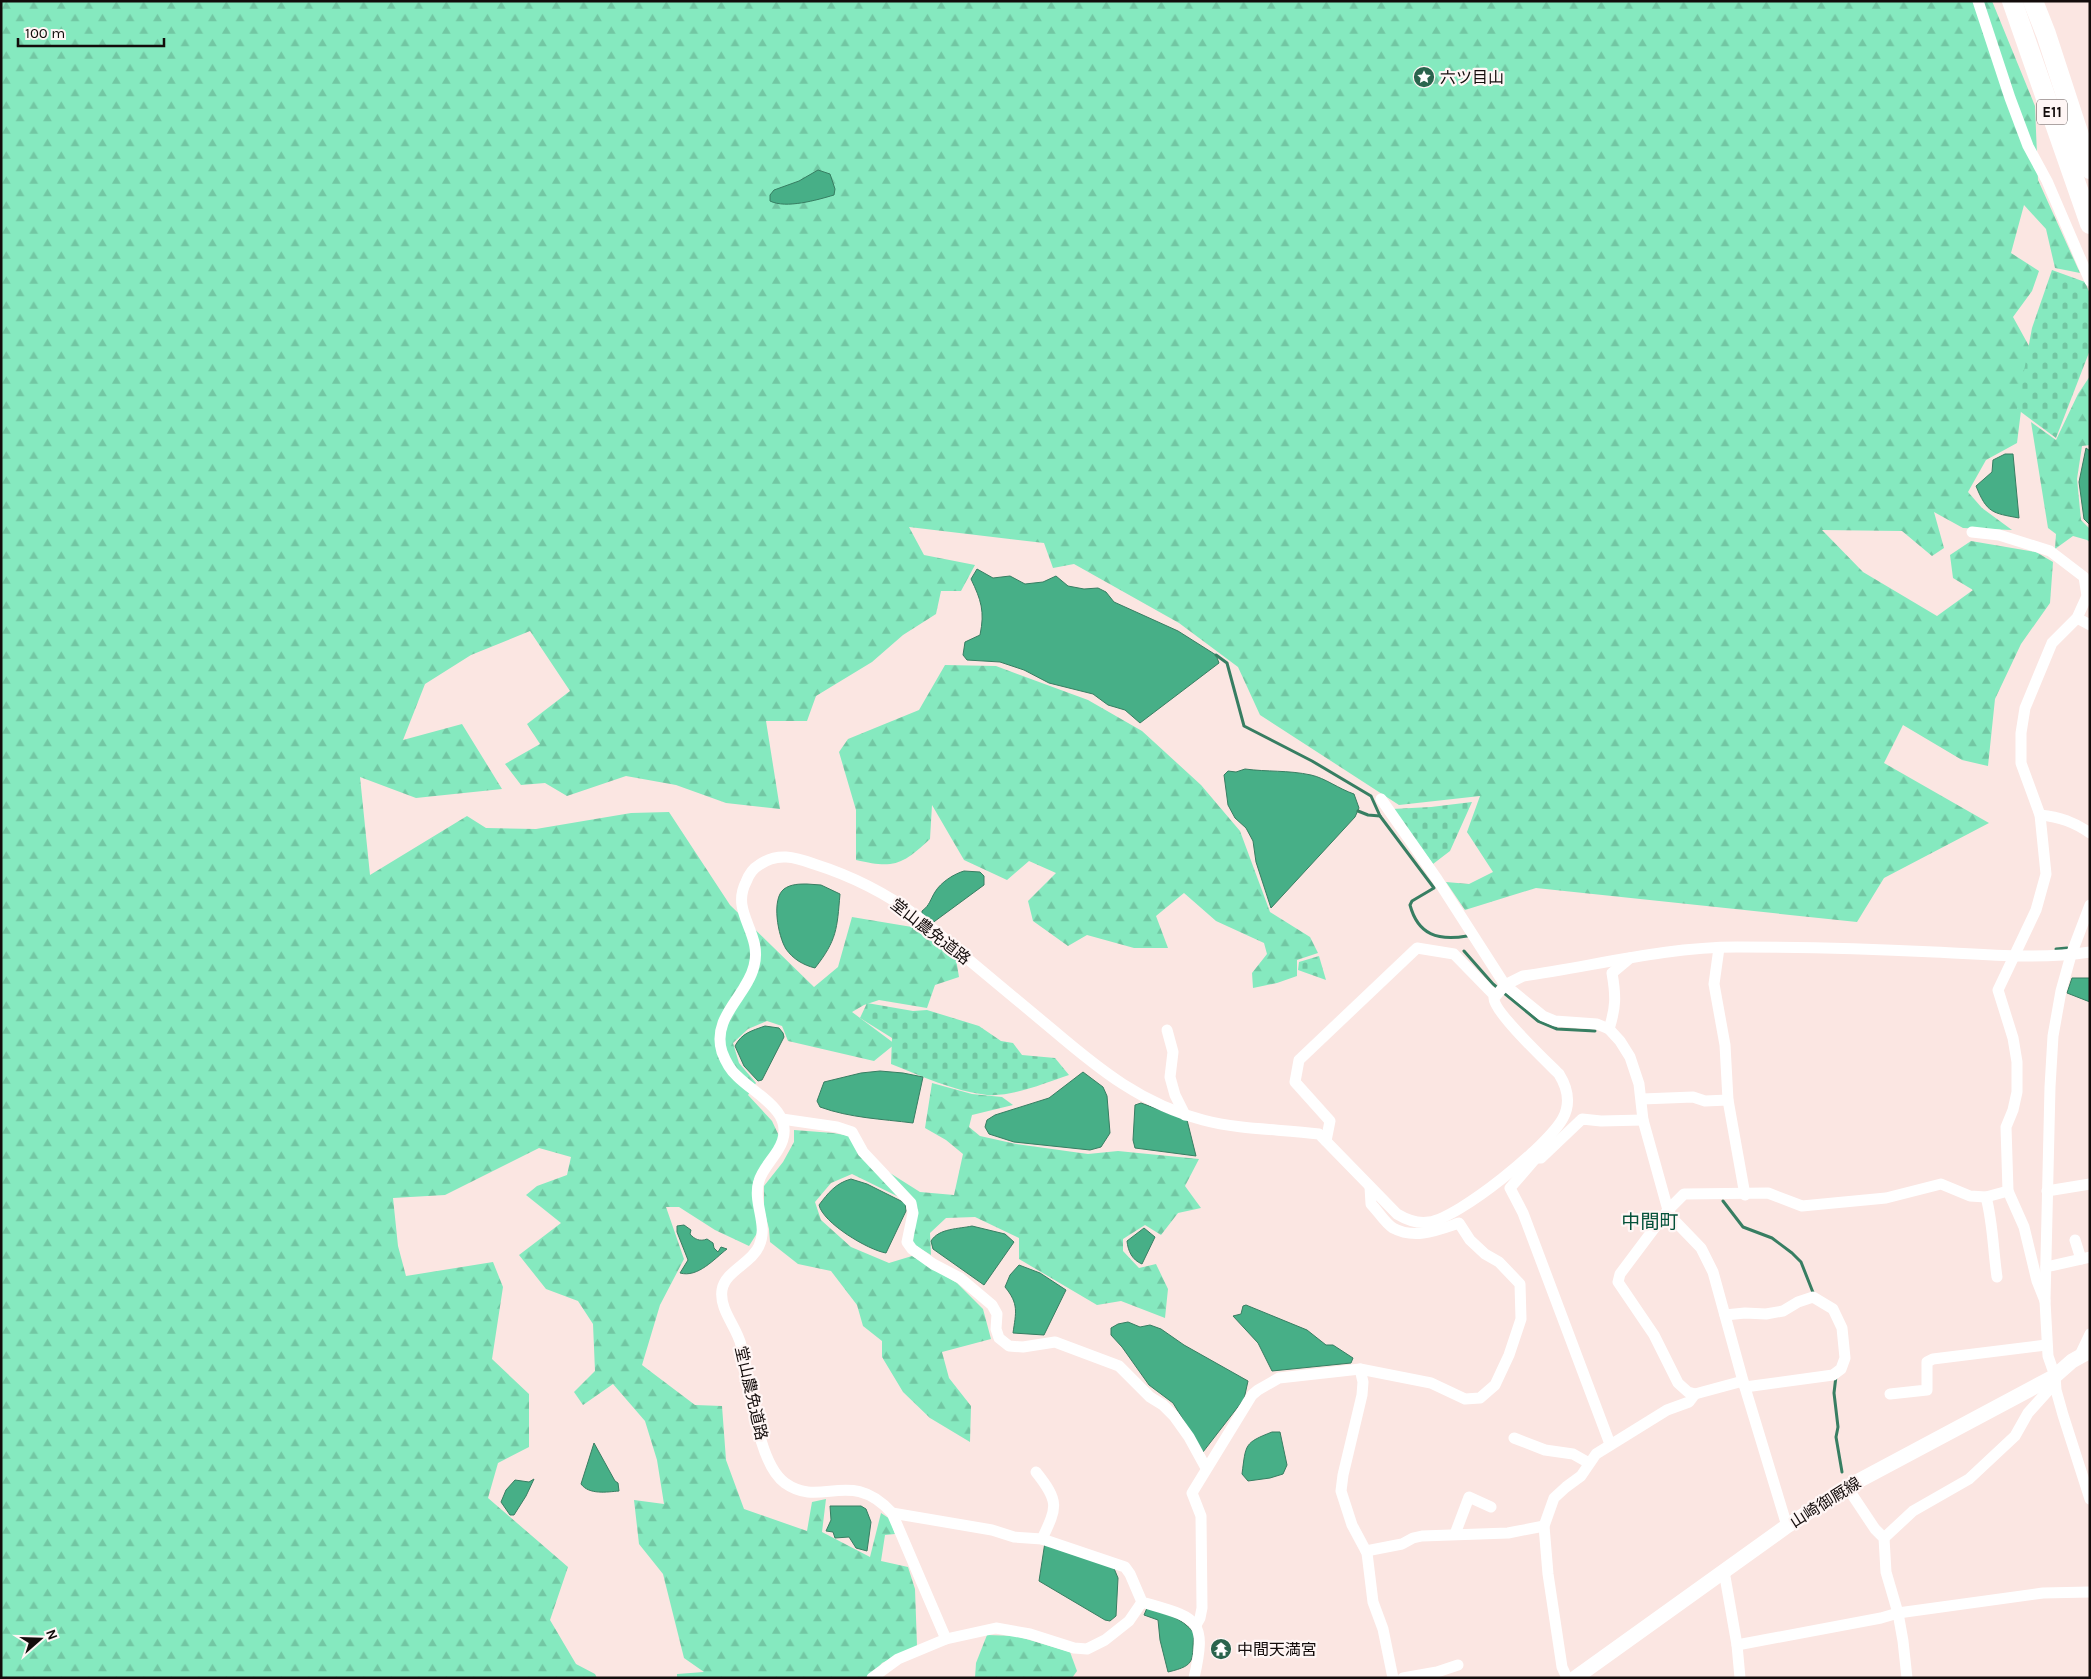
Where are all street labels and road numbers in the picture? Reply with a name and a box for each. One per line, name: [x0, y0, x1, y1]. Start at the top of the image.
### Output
road number: E11: [2037, 100, 2067, 124]
street label: 堂山農免道路: [887, 894, 974, 968]
street label: 堂山農免道路: [731, 1344, 772, 1442]
street label: 山崎御厩線: [1786, 1473, 1864, 1532]

